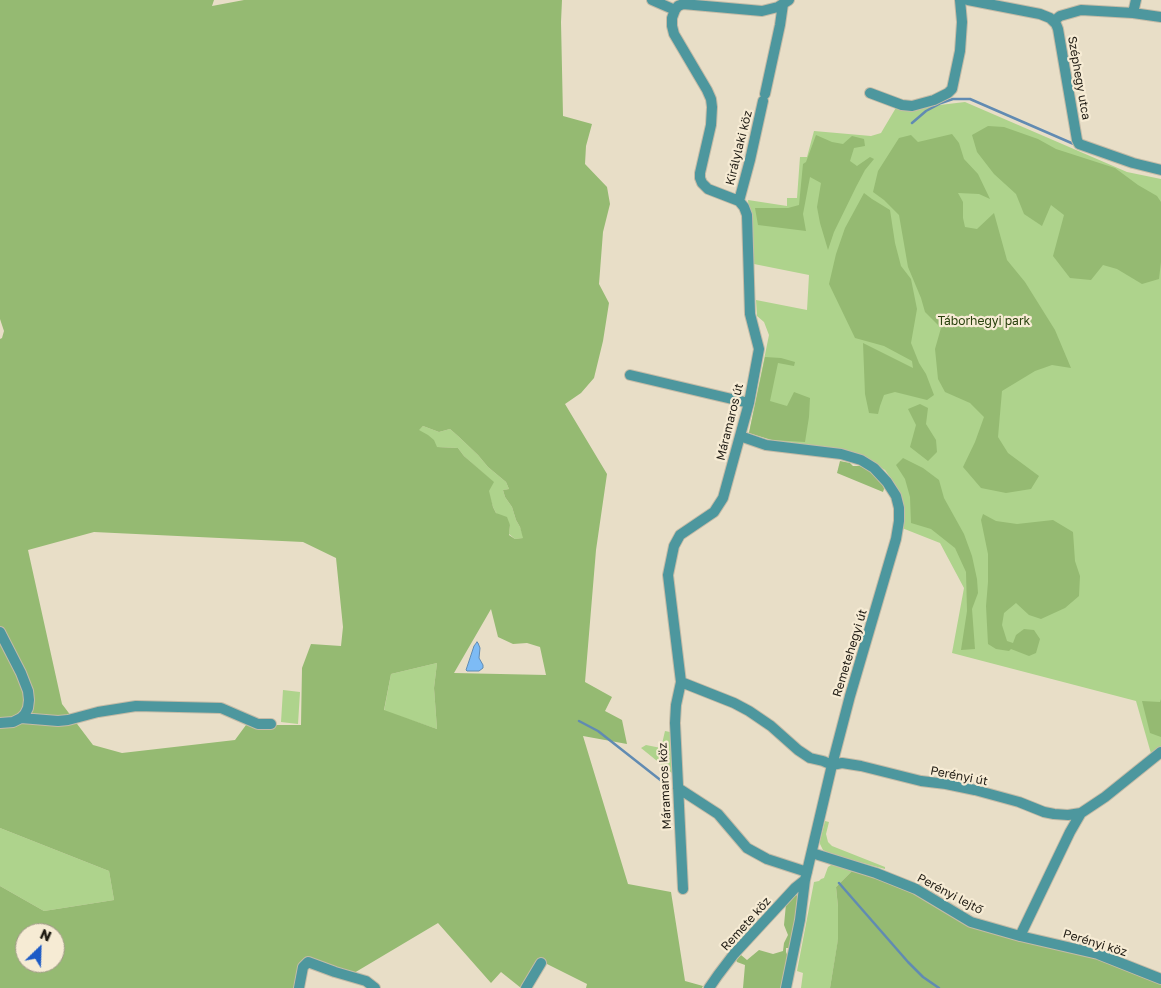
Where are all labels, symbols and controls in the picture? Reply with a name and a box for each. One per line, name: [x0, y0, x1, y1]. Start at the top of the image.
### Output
street label: Széphegy utca: [1065, 35, 1093, 121]
street label: Királylaki köz: [723, 109, 755, 187]
park label: Táborhegyi park: [938, 314, 1030, 328]
street label: Máramaros út: [713, 382, 747, 462]
street label: Remetehegyi út: [830, 607, 870, 699]
street label: Máramaros köz: [656, 742, 674, 830]
street label: Perényi út: [929, 763, 989, 789]
street label: Perényi lejtő: [915, 871, 985, 917]
street label: Remete köz: [718, 894, 774, 954]
north arrow: [15, 923, 65, 973]
text: N: [38, 925, 54, 945]
street label: Perényi köz: [1061, 926, 1129, 960]

